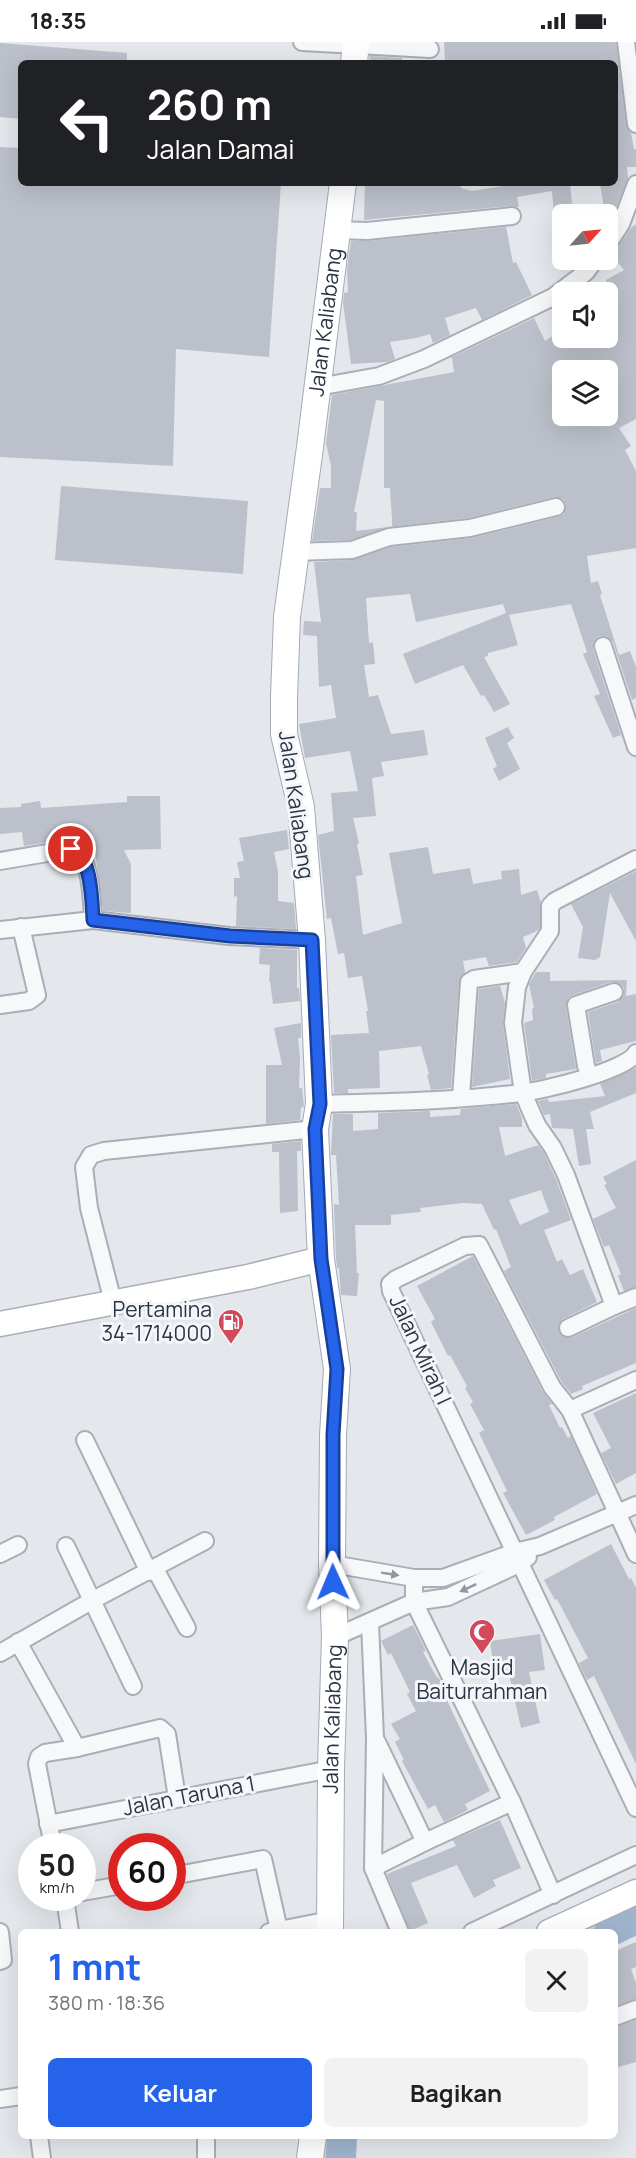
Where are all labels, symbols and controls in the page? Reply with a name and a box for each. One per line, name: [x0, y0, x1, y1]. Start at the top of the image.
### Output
text: 18:35: [30, 6, 86, 36]
text: 260 m: [147, 75, 272, 133]
icon: left: [48, 84, 126, 162]
text: Jalan Damai: [147, 130, 295, 167]
north arrow: [552, 204, 618, 270]
map controls: [552, 204, 618, 426]
street label: Jalan Kaliabang: [301, 246, 348, 398]
button: sound: [552, 282, 618, 348]
button: layers: [552, 360, 618, 426]
street label: Jalan Kaliabang: [273, 729, 321, 881]
pin: [45, 823, 96, 874]
icon: arrive: [54, 832, 87, 865]
street label: Jalan Mirah I: [383, 1290, 458, 1409]
place label: Pertamina 34-1714000: [101, 1295, 212, 1347]
fuel station icon: Pertamina 34-1714000: [216, 1307, 246, 1345]
position arrow: [301, 1550, 365, 1614]
one-way arrow: [380, 1569, 399, 1578]
one-way arrow: [459, 1583, 476, 1592]
mosque icon: Masjid Baiturrahman: [467, 1617, 497, 1655]
street label: Jalan Kaliabang: [316, 1644, 348, 1794]
place label: Masjid Baiturrahman: [416, 1653, 548, 1705]
street label: Jalan Taruna 1: [120, 1768, 257, 1822]
speed limit sign: 60: [108, 1833, 186, 1911]
text: 50: [38, 1844, 76, 1885]
text: km/h: [40, 1877, 74, 1898]
text: 1 mnt: [48, 1942, 141, 1991]
button: close: [525, 1949, 588, 2012]
text: 380 m · 18:36: [48, 1989, 165, 2016]
button: Keluar: [48, 2058, 312, 2127]
button: Bagikan: [324, 2058, 588, 2127]

